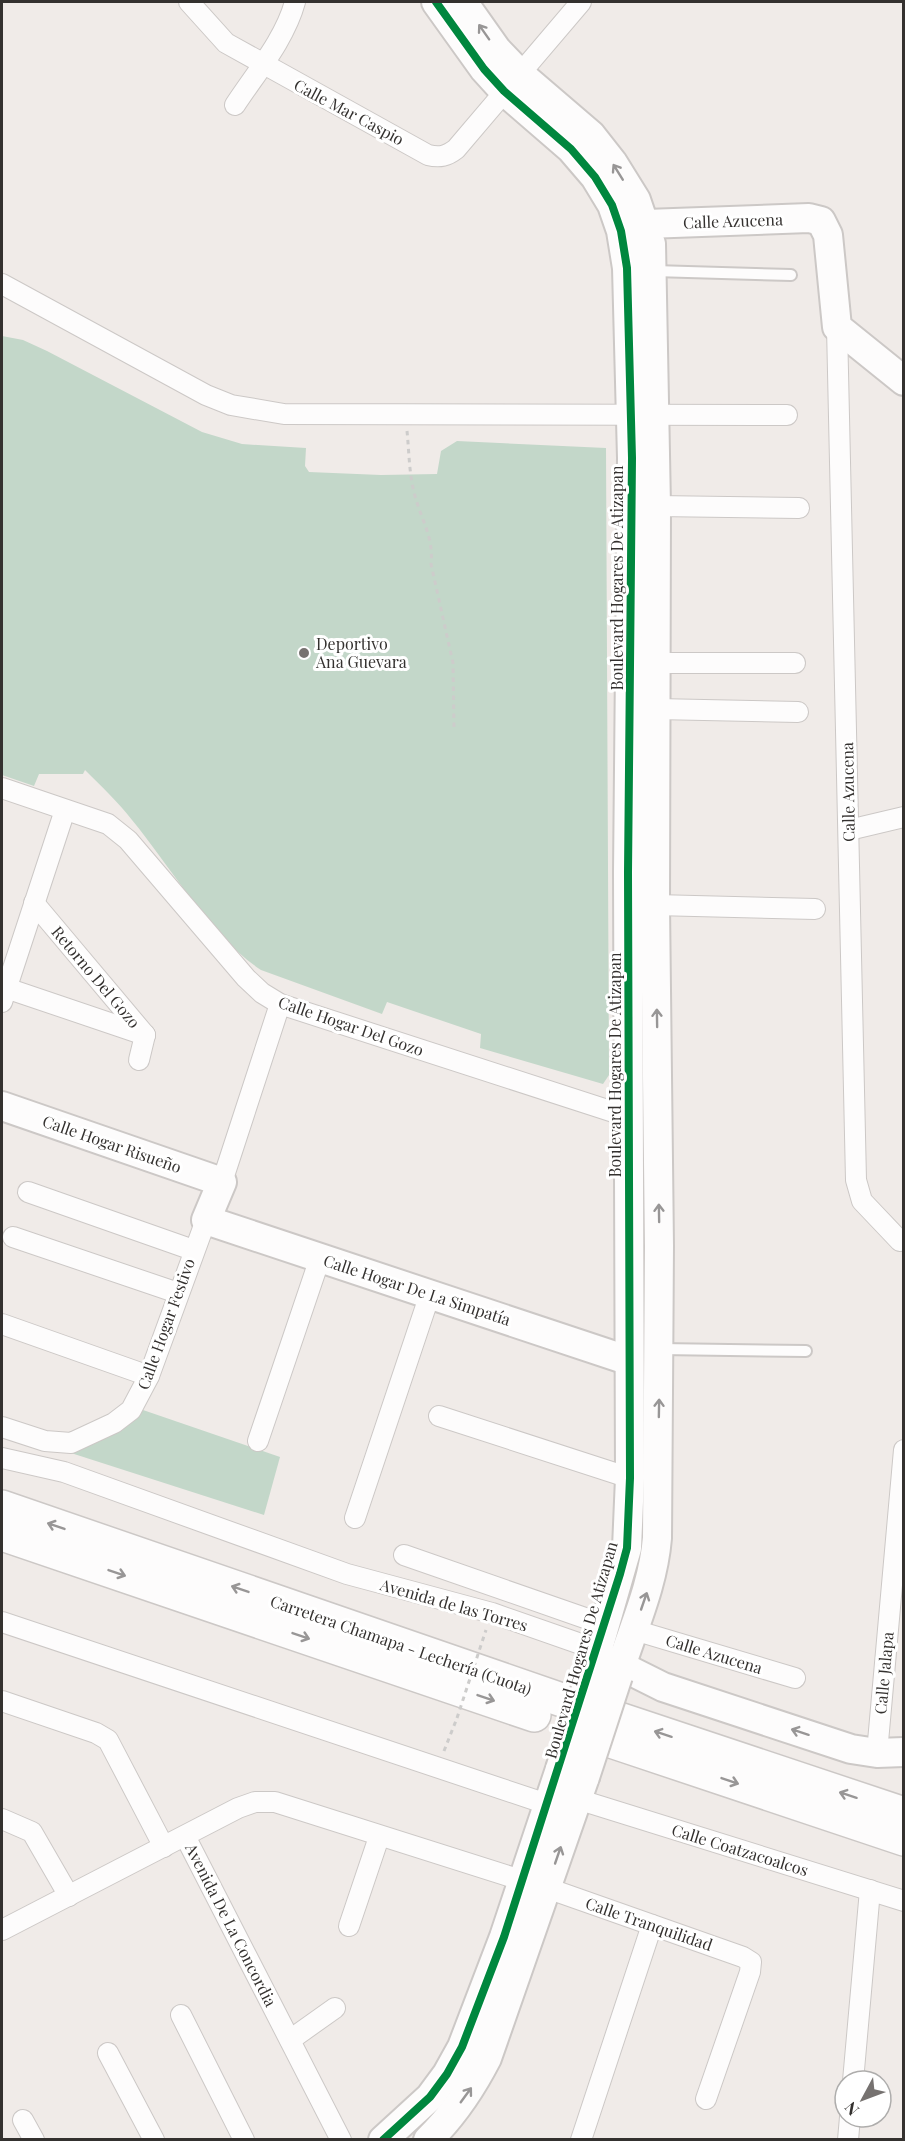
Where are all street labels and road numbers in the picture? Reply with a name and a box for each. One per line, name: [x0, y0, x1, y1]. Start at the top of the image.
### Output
street label: Calle Mar Caspio: [291, 74, 408, 149]
street label: Calle Azucena: [683, 208, 783, 233]
street label: Boulevard Hogares De Atizapan: [606, 465, 627, 691]
street label: Calle Azucena: [836, 742, 859, 842]
street label: Retorno Del Gozo: [48, 921, 145, 1032]
street label: Boulevard Hogares De Atizapan: [604, 952, 625, 1178]
street label: Calle Hogar Del Gozo: [276, 991, 427, 1060]
street label: Calle Hogar Risueño: [40, 1110, 185, 1177]
street label: Calle Hogar De La Simpatía: [321, 1249, 513, 1330]
street label: Calle Hogar Festivo: [132, 1255, 199, 1392]
street label: Boulevard Hogares De Atizapan: [539, 1538, 622, 1761]
street label: Avenida de las Torres: [377, 1573, 530, 1636]
street label: Carretera Chamapa - Lechería (Cuota): [268, 1590, 535, 1699]
street label: Calle Azucena: [663, 1629, 765, 1678]
street label: Calle Jalapa: [869, 1631, 898, 1715]
street label: Calle Coatzacoalcos: [669, 1819, 811, 1880]
street label: Avenida De La Concordia: [181, 1839, 282, 2010]
street label: Calle Tranquilidad: [583, 1892, 715, 1955]

